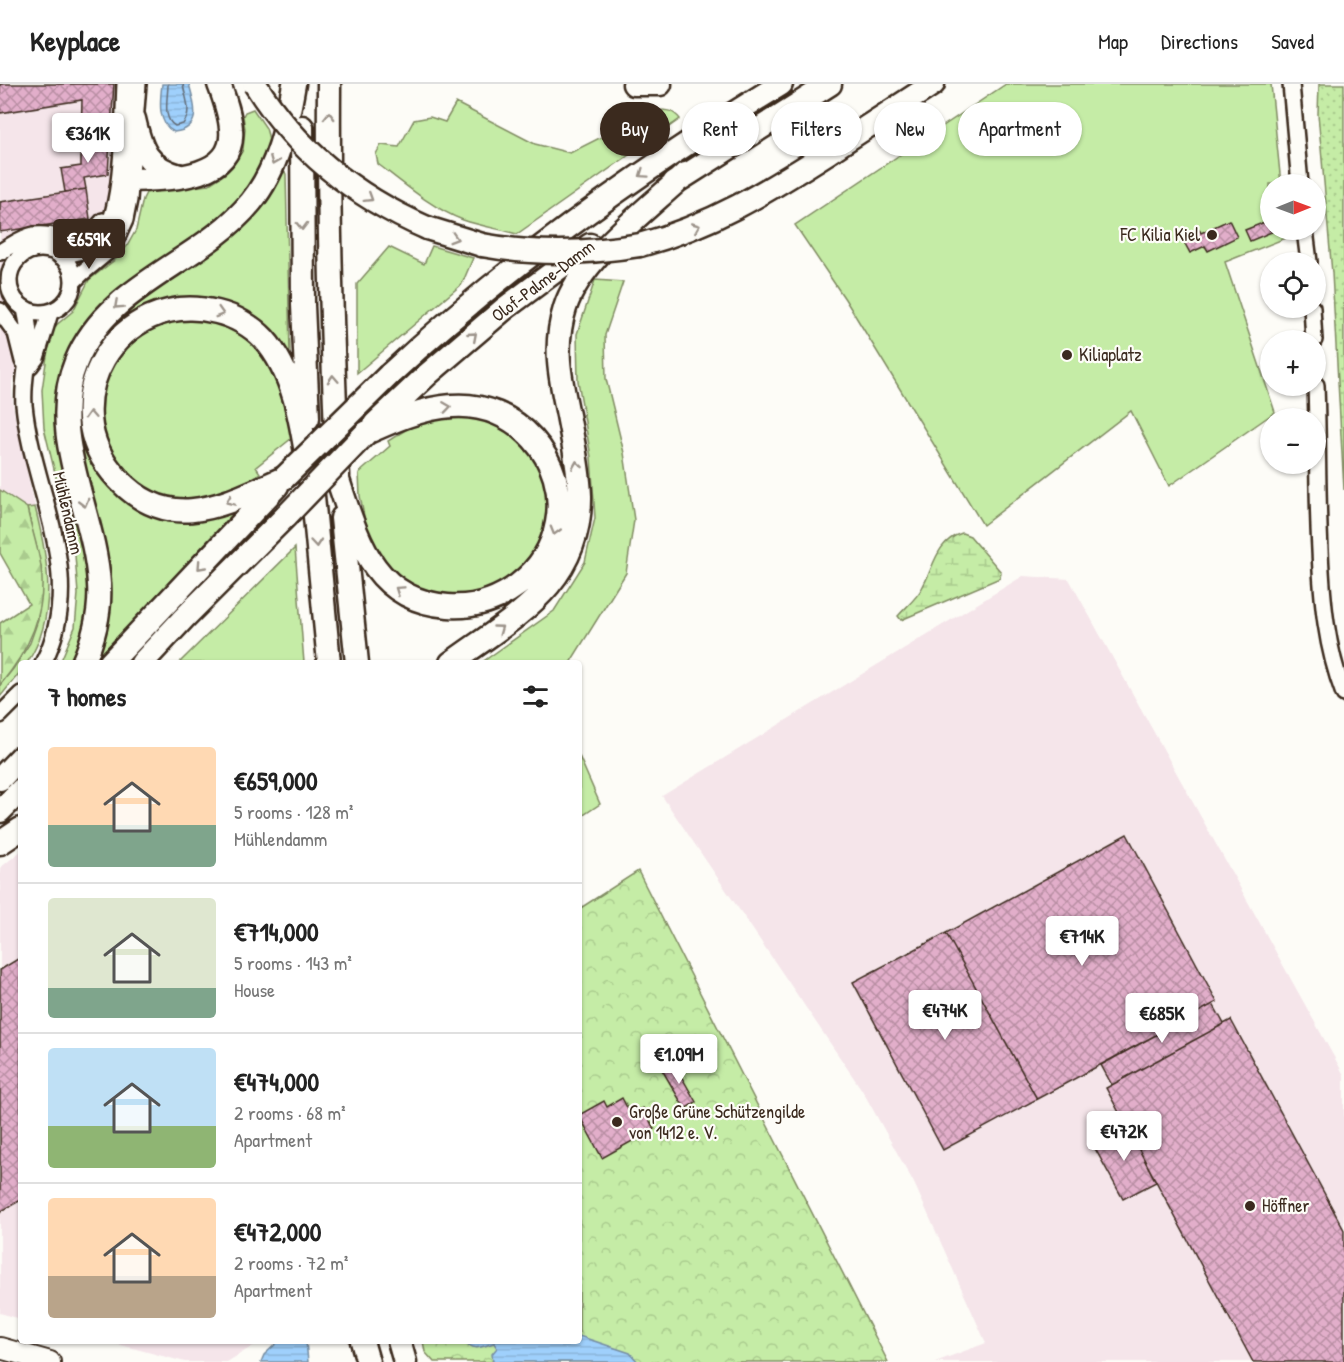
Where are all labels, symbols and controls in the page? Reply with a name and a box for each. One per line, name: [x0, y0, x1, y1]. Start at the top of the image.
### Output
text: Keyplace: [30, 22, 120, 60]
text: Map: [1098, 27, 1128, 56]
text: Directions: [1161, 27, 1238, 56]
text: Saved: [1271, 27, 1314, 56]
chip: Buy: [600, 102, 670, 156]
chip: Rent: [682, 102, 759, 156]
chip: Filters: [771, 102, 862, 156]
chip: New: [874, 102, 946, 156]
chip: Apartment: [958, 102, 1082, 156]
one-way arrow: [323, 112, 335, 121]
pin: €361K: [46, 113, 130, 164]
text: €361K: [66, 119, 110, 146]
one-way arrow: [269, 154, 281, 165]
one-way arrow: [639, 167, 650, 178]
north arrow: [1260, 174, 1326, 240]
map controls: [1260, 174, 1326, 474]
one-way arrow: [363, 191, 373, 203]
pin: €659K: [47, 219, 131, 270]
one-way arrow: [295, 222, 308, 231]
one-way arrow: [690, 222, 701, 234]
place label: FC Kilia Kiel: [1119, 222, 1200, 247]
text: €659K: [67, 225, 111, 252]
marker: FC Kilia Kiel: [1205, 228, 1219, 242]
one-way arrow: [448, 231, 459, 243]
street label: Olof-Palme-Damm: [486, 234, 599, 328]
button: locate: [1260, 252, 1326, 318]
one-way arrow: [114, 298, 125, 309]
one-way arrow: [214, 306, 225, 318]
button: +: [1260, 330, 1326, 396]
one-way arrow: [466, 332, 477, 343]
place label: Kiliaplatz: [1079, 342, 1142, 367]
marker: Kiliaplatz: [1060, 348, 1074, 362]
one-way arrow: [327, 375, 340, 384]
one-way arrow: [443, 401, 452, 414]
button: −: [1260, 408, 1326, 474]
one-way arrow: [83, 411, 96, 420]
one-way arrow: [571, 460, 583, 469]
street label: Mühlendamm: [47, 469, 90, 557]
one-way arrow: [226, 494, 237, 506]
one-way arrow: [77, 497, 89, 508]
one-way arrow: [550, 525, 562, 536]
one-way arrow: [309, 538, 322, 547]
one-way arrow: [197, 559, 208, 570]
one-way arrow: [394, 586, 405, 597]
one-way arrow: [492, 625, 503, 636]
text: 7 homes: [48, 679, 126, 714]
icon: filters: [519, 680, 552, 713]
text: €659,000: [234, 763, 318, 798]
icon: home: [96, 771, 168, 843]
text: 5 rooms · 128 m²: [234, 798, 353, 825]
text: Mühlendamm: [234, 825, 327, 852]
text: €714,000: [234, 914, 319, 949]
pin: €714K: [1040, 916, 1124, 967]
icon: home: [96, 922, 168, 994]
text: €714K: [1060, 922, 1104, 949]
text: 5 rooms · 143 m²: [234, 949, 352, 976]
text: House: [234, 976, 275, 1003]
pin: €474K: [903, 990, 987, 1041]
pin: €685K: [1120, 993, 1204, 1044]
text: €474K: [923, 996, 967, 1023]
text: €685K: [1139, 999, 1185, 1026]
pin: €1.09M: [630, 1034, 728, 1085]
text: €1.09M: [654, 1040, 704, 1067]
text: €474,000: [234, 1064, 319, 1099]
icon: home: [96, 1072, 168, 1144]
text: 2 rooms · 68 m²: [234, 1099, 346, 1126]
place label: Große Grüne Schützengilde von 1412 e. V.: [629, 1099, 805, 1145]
pin: €472K: [1082, 1111, 1166, 1162]
marker: Große Grüne Schützengilde von 1412 e. V.: [610, 1115, 624, 1129]
text: €472K: [1101, 1117, 1147, 1144]
text: Apartment: [234, 1126, 312, 1153]
place label: Höffner: [1262, 1193, 1309, 1218]
marker: Höffner: [1243, 1199, 1257, 1213]
text: €472,000: [234, 1214, 322, 1249]
icon: home: [96, 1222, 168, 1294]
text: 2 rooms · 72 m²: [234, 1249, 348, 1276]
text: Apartment: [234, 1276, 312, 1303]

